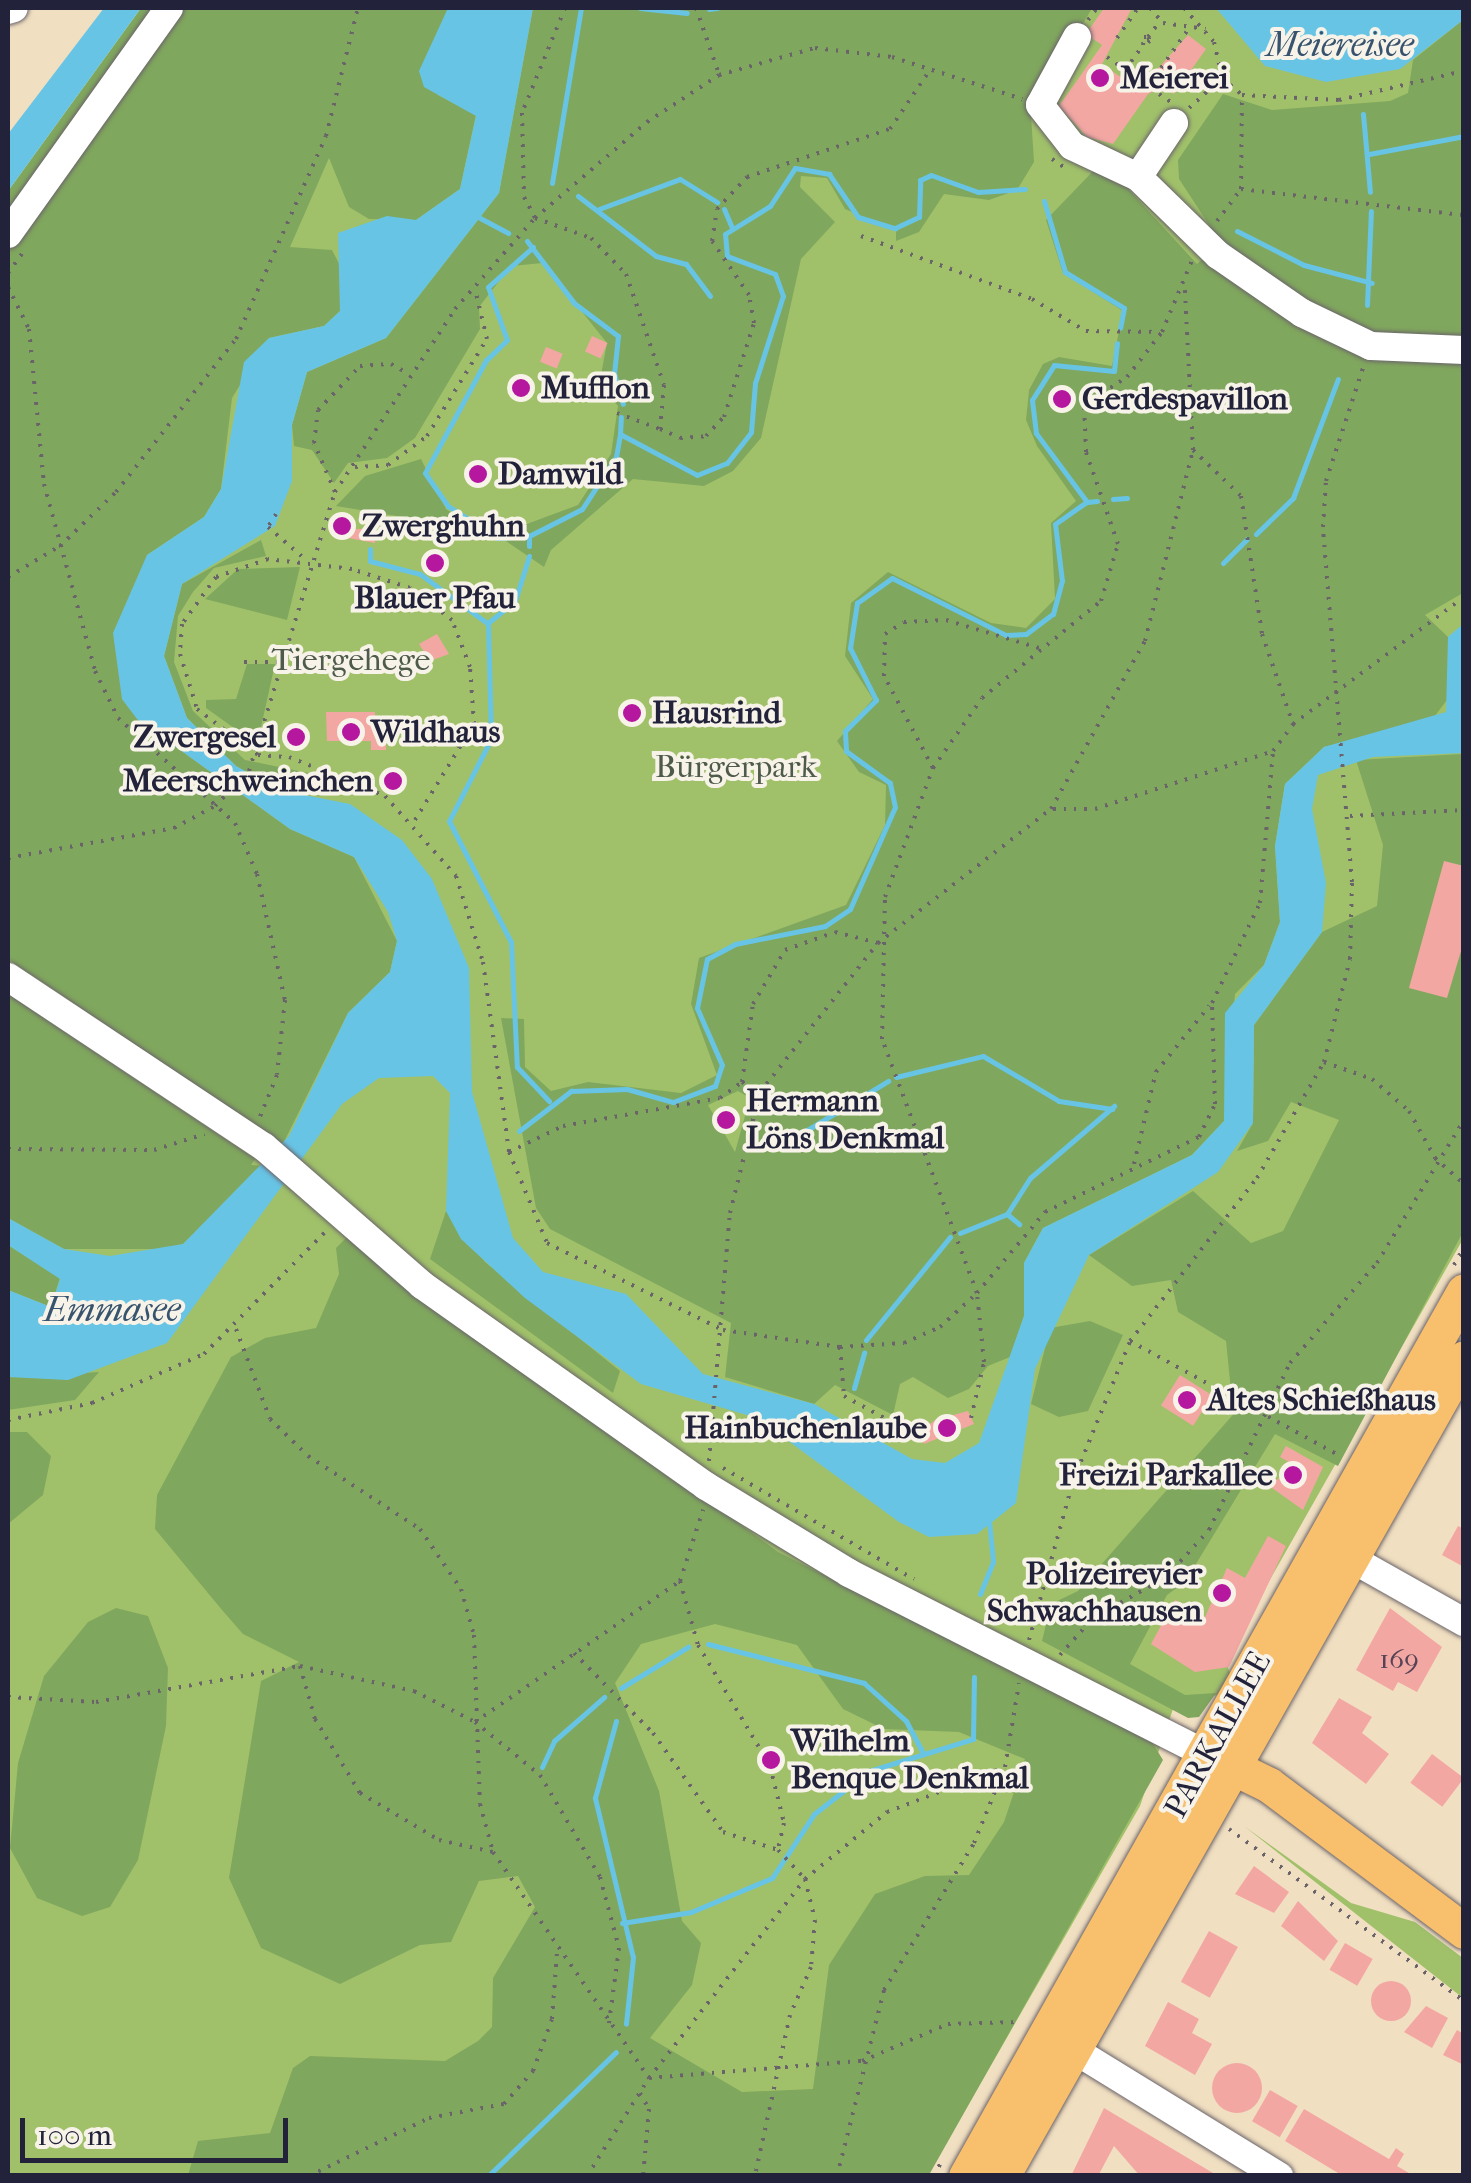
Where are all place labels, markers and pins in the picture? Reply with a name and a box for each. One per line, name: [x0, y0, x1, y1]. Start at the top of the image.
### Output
place label: Meierei: [1120, 59, 1228, 97]
marker: Meierei: [1089, 67, 1111, 89]
place label: Mufflon: [541, 369, 650, 407]
marker: Mufflon: [510, 377, 532, 399]
place label: Gerdespavillon: [1082, 380, 1288, 418]
marker: Gerdespavillon: [1051, 388, 1073, 410]
place label: Damwild: [498, 455, 623, 493]
marker: Damwild: [467, 463, 489, 485]
place label: Zwerghuhn: [362, 507, 525, 545]
marker: Zwerghuhn: [331, 515, 353, 537]
marker: Blauer Pfau: [424, 552, 446, 574]
place label: Blauer Pfau: [354, 579, 516, 617]
place label: Hausrind: [652, 694, 781, 732]
marker: Hausrind: [621, 702, 643, 724]
place label: Wildhaus: [371, 713, 500, 751]
place label: Zwergesel: [133, 718, 276, 756]
marker: Wildhaus: [340, 721, 362, 743]
marker: Zwergesel: [285, 726, 307, 748]
place label: Meerschweinchen: [123, 762, 373, 800]
marker: Meerschweinchen: [382, 770, 404, 792]
place label: Hermann Löns Denkmal: [746, 1083, 944, 1158]
marker: Hermann Löns Denkmal: [715, 1109, 737, 1131]
place label: Altes Schießhaus: [1207, 1381, 1436, 1419]
marker: Altes Schießhaus: [1176, 1389, 1198, 1411]
place label: Hainbuchenlaube: [684, 1409, 927, 1447]
marker: Hainbuchenlaube: [936, 1417, 958, 1439]
place label: Freizi Parkallee: [1059, 1456, 1273, 1494]
marker: Freizi Parkallee: [1282, 1464, 1304, 1486]
place label: Polizeirevier Schwachhausen: [987, 1556, 1202, 1631]
marker: Polizeirevier Schwachhausen: [1211, 1582, 1233, 1604]
place label: Wilhelm Benque Denkmal: [791, 1723, 1029, 1798]
marker: Wilhelm Benque Denkmal: [760, 1749, 782, 1771]

